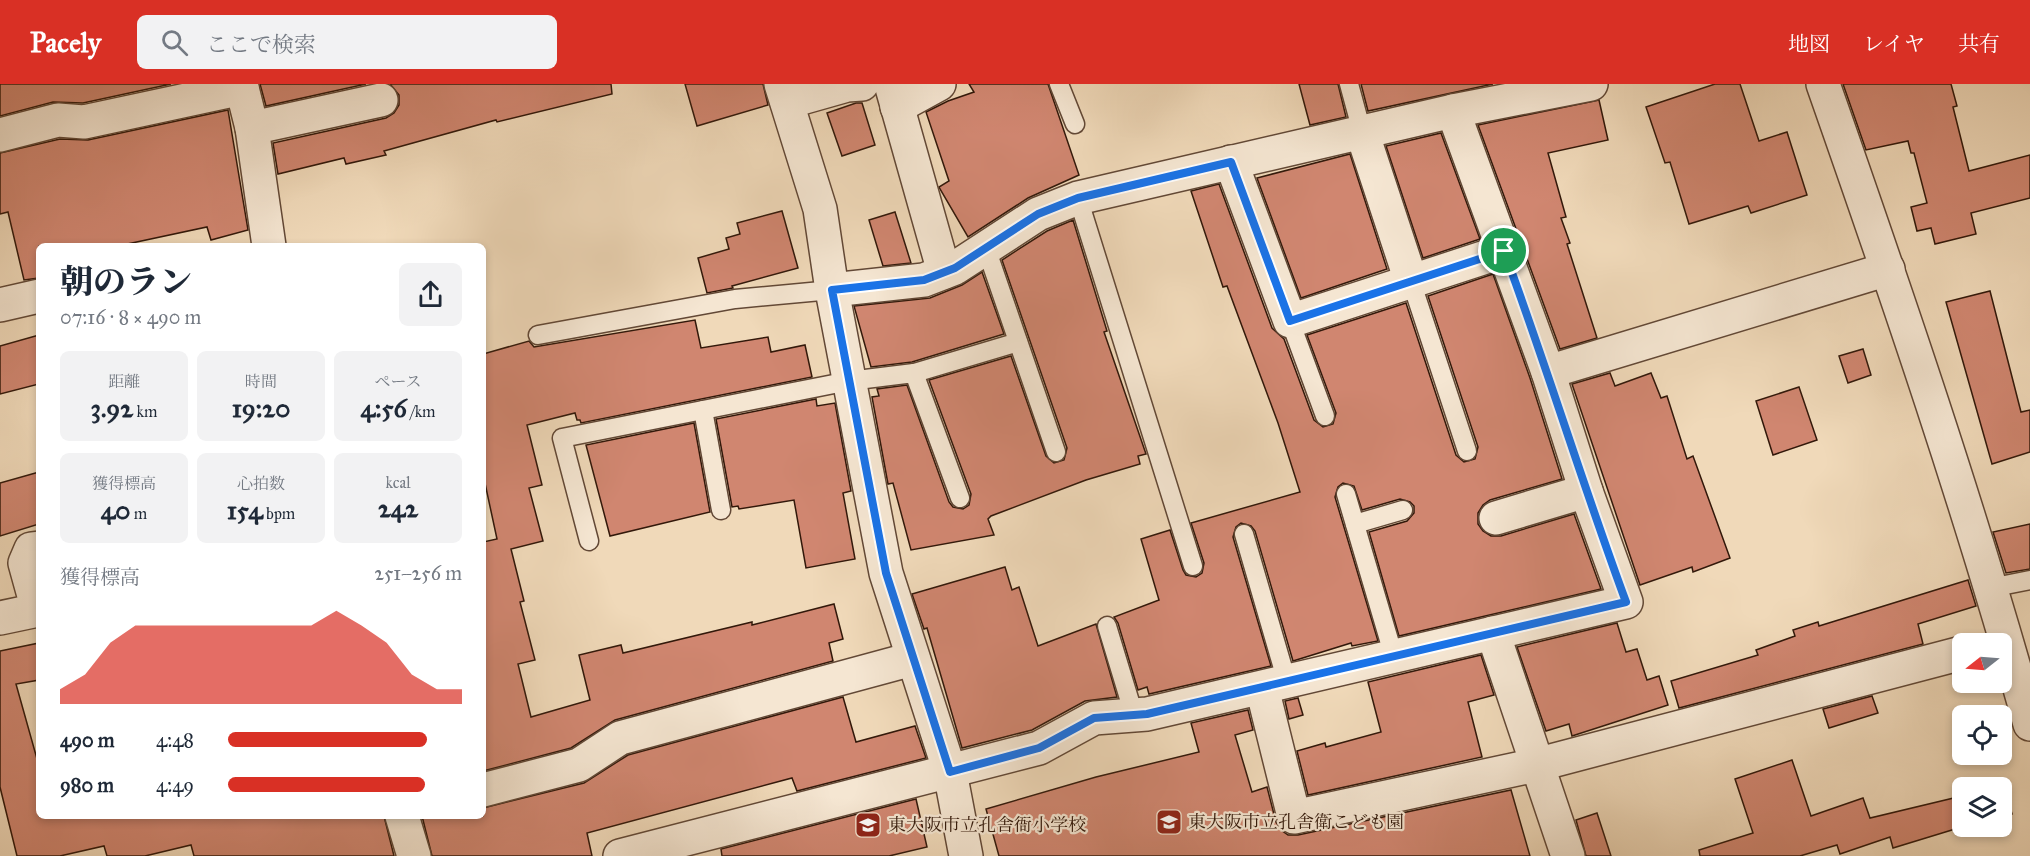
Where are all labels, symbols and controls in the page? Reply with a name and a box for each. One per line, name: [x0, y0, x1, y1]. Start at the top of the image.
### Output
search box: [137, 15, 557, 69]
text: Pacely: [30, 25, 101, 60]
icon: search: [158, 26, 191, 59]
text: ここで検索: [206, 31, 316, 58]
text: 地図: [1788, 31, 1830, 57]
text: レイヤ: [1863, 31, 1925, 57]
text: 共有: [1958, 31, 2000, 57]
pin: [1478, 225, 1529, 276]
icon: arrive: [1487, 234, 1520, 267]
text: 朝のラン: [60, 262, 192, 302]
button: share: [399, 263, 462, 326]
text: 07:16 · 8 × 490 m: [60, 305, 201, 329]
text: 距離: [108, 372, 140, 391]
text: 時間: [245, 372, 277, 391]
text: ペース: [374, 372, 422, 391]
text: 3.92: [91, 392, 133, 424]
text: 19:20: [232, 392, 290, 424]
text: 4:56: [360, 392, 407, 424]
text: km: [133, 402, 157, 421]
text: /km: [407, 402, 436, 421]
text: kcal: [385, 473, 411, 492]
text: 獲得標高: [92, 474, 156, 493]
text: 心拍数: [237, 474, 285, 493]
text: 242: [378, 492, 418, 524]
text: 40: [101, 494, 130, 526]
text: 154: [227, 494, 263, 526]
text: m: [130, 504, 147, 523]
text: bpm: [263, 504, 295, 523]
text: 251–256 m: [374, 561, 462, 585]
text: 獲得標高: [60, 565, 140, 589]
north arrow: [1952, 633, 2012, 693]
map controls: [1952, 633, 2012, 837]
button: locate: [1952, 705, 2012, 765]
text: 490 m: [60, 728, 115, 752]
text: 4:48: [156, 728, 194, 752]
text: 980 m: [60, 773, 114, 797]
text: 4:49: [156, 773, 194, 797]
button: layers: [1952, 777, 2012, 837]
school or university icon: 東大阪市立孔舎衛こども園: [1154, 807, 1184, 837]
school or university icon: 東大阪市立孔舎衙小学校: [853, 810, 883, 840]
place label: 東大阪市立孔舎衛こども園: [1188, 811, 1404, 833]
place label: 東大阪市立孔舎衙小学校: [888, 814, 1086, 836]

